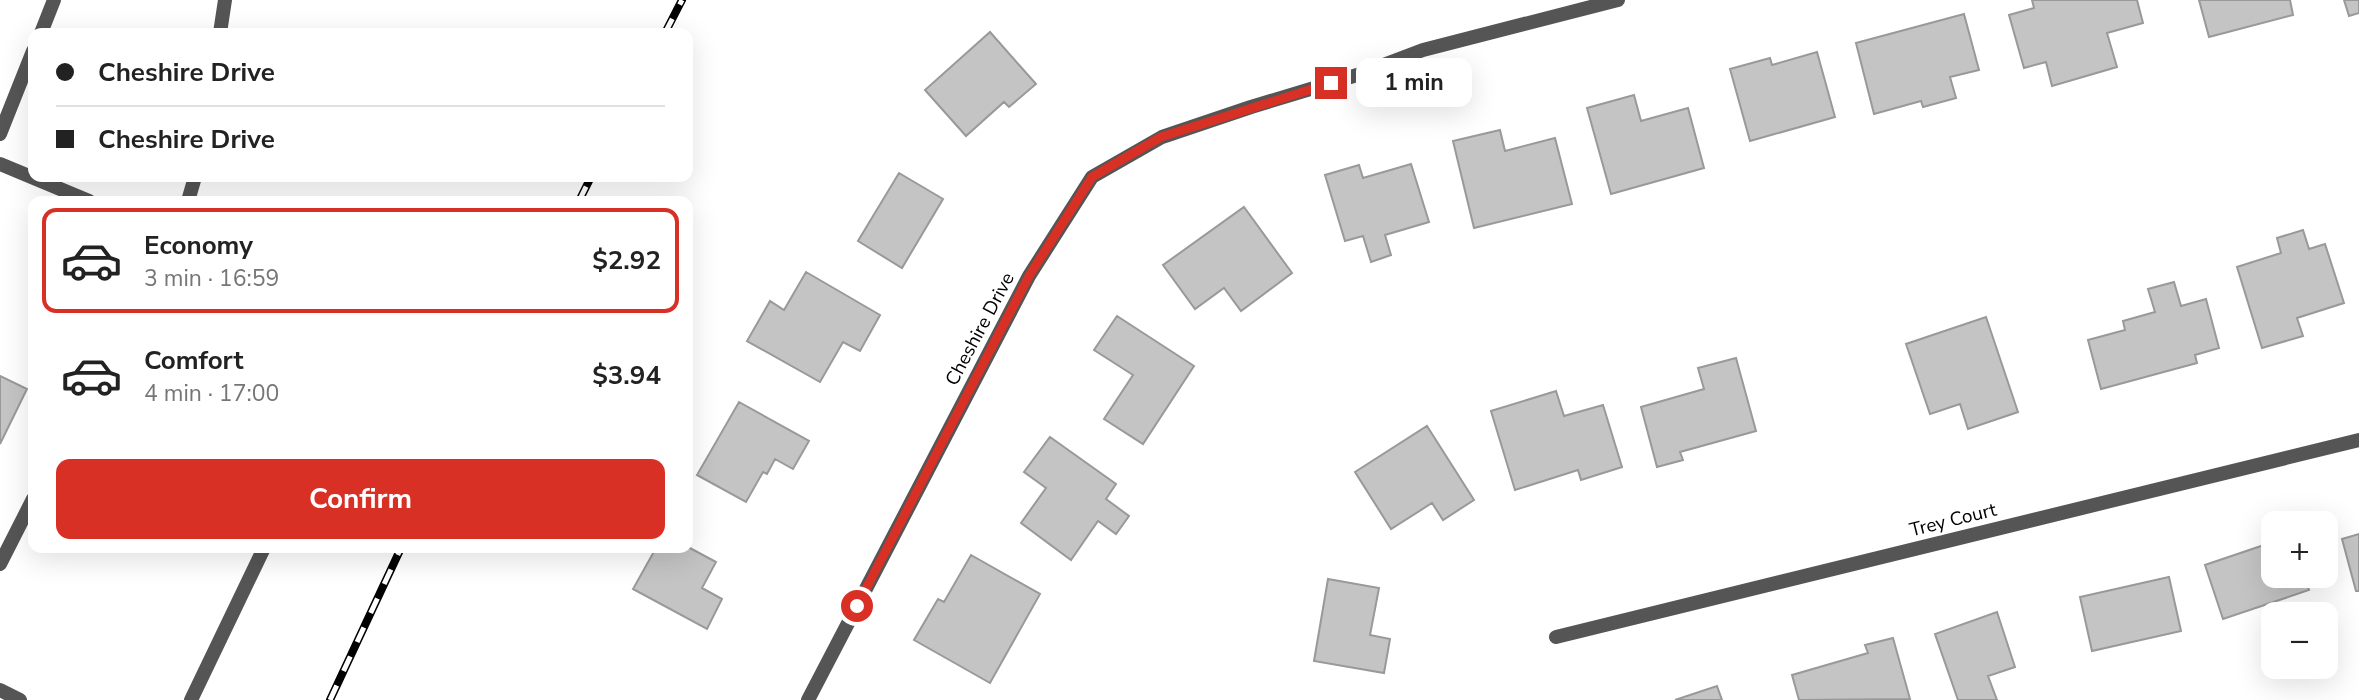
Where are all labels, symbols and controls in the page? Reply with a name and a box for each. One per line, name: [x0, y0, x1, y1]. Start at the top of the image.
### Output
text: Cheshire Drive: [98, 55, 275, 90]
callout: 1 min: [1356, 58, 1471, 108]
route end: [1315, 67, 1347, 99]
text: 1 min: [1384, 67, 1444, 98]
text: Cheshire Drive: [98, 122, 275, 157]
text: Economy: [144, 228, 253, 263]
icon: car: [60, 229, 123, 292]
text: $2.92: [592, 243, 661, 278]
text: 3 min · 16:59: [144, 263, 279, 294]
street label: Cheshire Drive: [939, 268, 1021, 390]
text: Comfort: [144, 343, 244, 378]
icon: car: [60, 344, 123, 407]
text: $3.94: [592, 358, 661, 393]
text: 4 min · 17:00: [144, 378, 279, 409]
button: Confirm: [56, 459, 665, 539]
street label: Trey Court: [1907, 497, 1999, 543]
map controls: [2261, 511, 2338, 679]
button: +: [2261, 511, 2338, 588]
route start: [841, 590, 873, 622]
button: −: [2261, 602, 2338, 679]

